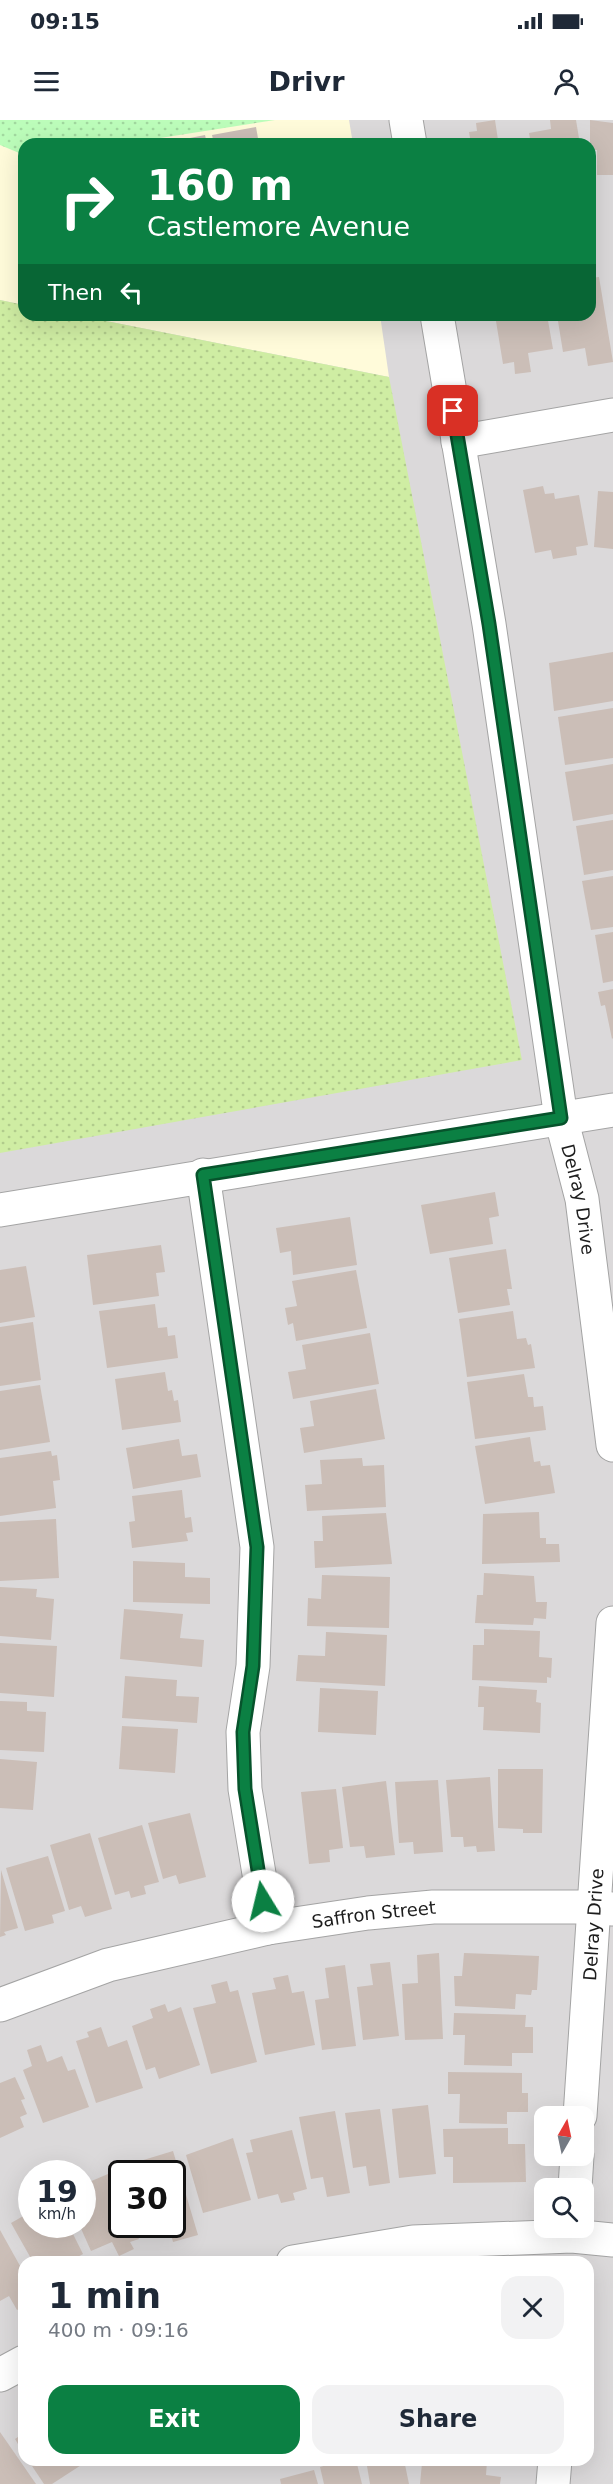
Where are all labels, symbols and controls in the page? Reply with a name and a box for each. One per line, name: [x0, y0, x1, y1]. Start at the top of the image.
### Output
text: 09:15: [30, 9, 100, 34]
icon: menu: [30, 65, 63, 98]
icon: person: [550, 65, 583, 98]
text: Drivr: [269, 66, 344, 97]
text: 160 m: [147, 161, 293, 210]
icon: right: [48, 162, 126, 240]
text: Castlemore Avenue: [147, 211, 410, 242]
icon: left: [115, 276, 148, 309]
text: Then: [48, 280, 103, 305]
pin: [427, 385, 478, 436]
icon: arrive: [436, 394, 469, 427]
street label: Delray Drive: [558, 1142, 599, 1256]
street label: Delray Drive: [579, 1867, 607, 1981]
position arrow: [231, 1869, 295, 1933]
street label: Saffron Street: [310, 1896, 437, 1932]
north arrow: [534, 2106, 594, 2166]
map controls: [534, 2106, 594, 2238]
speed limit sign: 30: [108, 2160, 186, 2238]
text: 19: [36, 2174, 78, 2209]
button: search: [534, 2178, 594, 2238]
text: km/h: [38, 2205, 76, 2223]
text: 1 min: [48, 2275, 161, 2316]
button: close: [501, 2276, 564, 2339]
text: 400 m · 09:16: [48, 2318, 189, 2342]
button: Exit: [48, 2385, 300, 2454]
button: Share: [312, 2385, 564, 2454]

